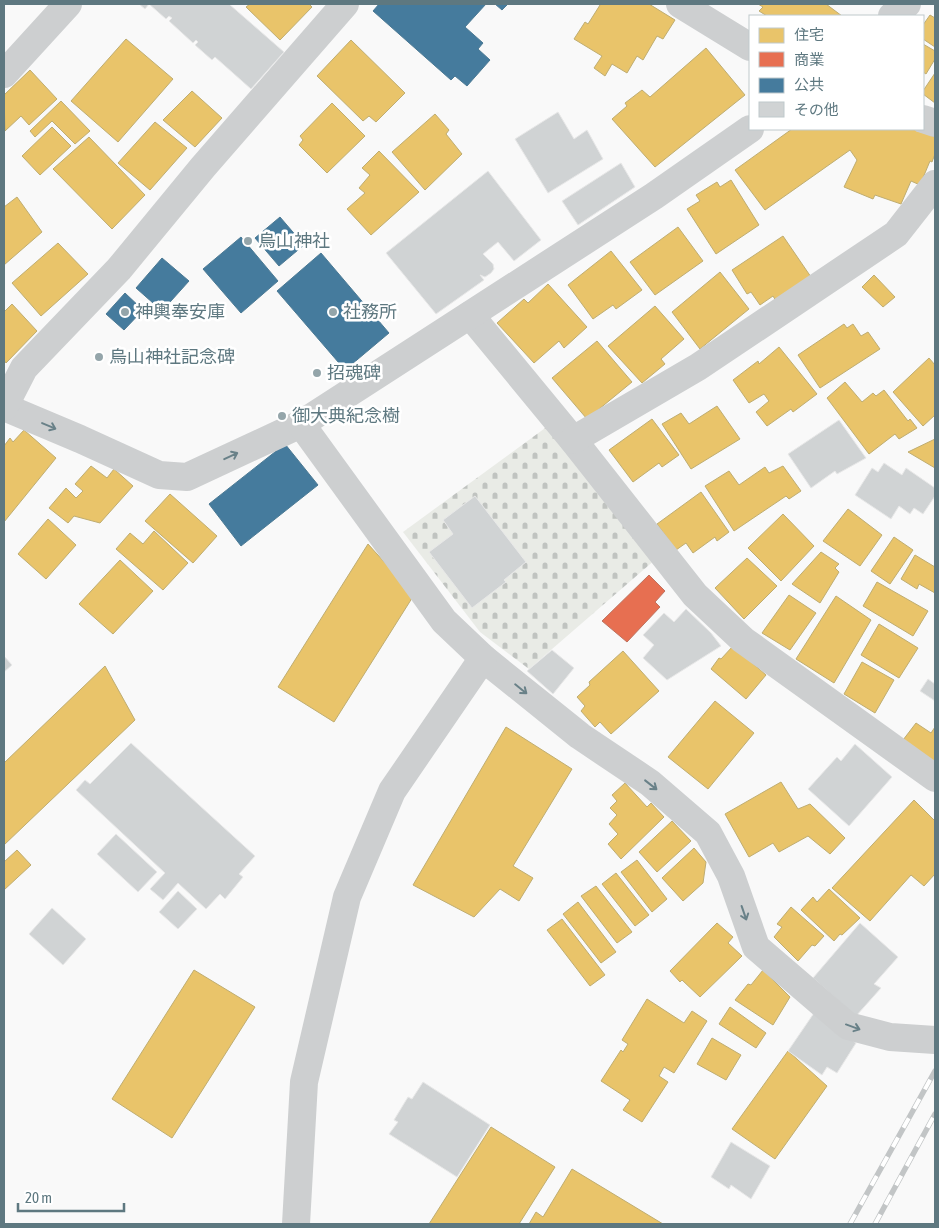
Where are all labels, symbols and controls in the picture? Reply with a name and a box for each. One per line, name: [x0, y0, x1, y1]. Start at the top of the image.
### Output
legend: [749, 15, 924, 130]
text: 住宅: [794, 26, 824, 43]
text: 商業: [794, 51, 824, 68]
text: 公共: [794, 76, 824, 93]
text: その他: [794, 101, 839, 118]
place label: 烏山神社: [258, 230, 330, 251]
marker: 烏山神社: [242, 235, 254, 247]
place label: 神輿奉安庫: [135, 301, 225, 322]
place label: 社務所: [343, 301, 397, 322]
marker: 神輿奉安庫: [119, 306, 131, 318]
marker: 社務所: [327, 306, 339, 318]
place label: 烏山神社記念碑: [109, 346, 235, 367]
marker: 烏山神社記念碑: [93, 351, 105, 363]
place label: 招魂碑: [327, 362, 381, 383]
marker: 招魂碑: [311, 367, 323, 379]
place label: 御大典紀念樹: [292, 405, 400, 426]
marker: 御大典紀念樹: [276, 410, 288, 422]
one-way arrow: [41, 421, 56, 431]
one-way arrow: [223, 451, 238, 461]
one-way arrow: [514, 683, 527, 694]
one-way arrow: [645, 780, 658, 791]
one-way arrow: [740, 905, 749, 921]
one-way arrow: [845, 1023, 861, 1032]
scale bar: [18, 1180, 124, 1212]
text: 20 m: [25, 1189, 52, 1206]

